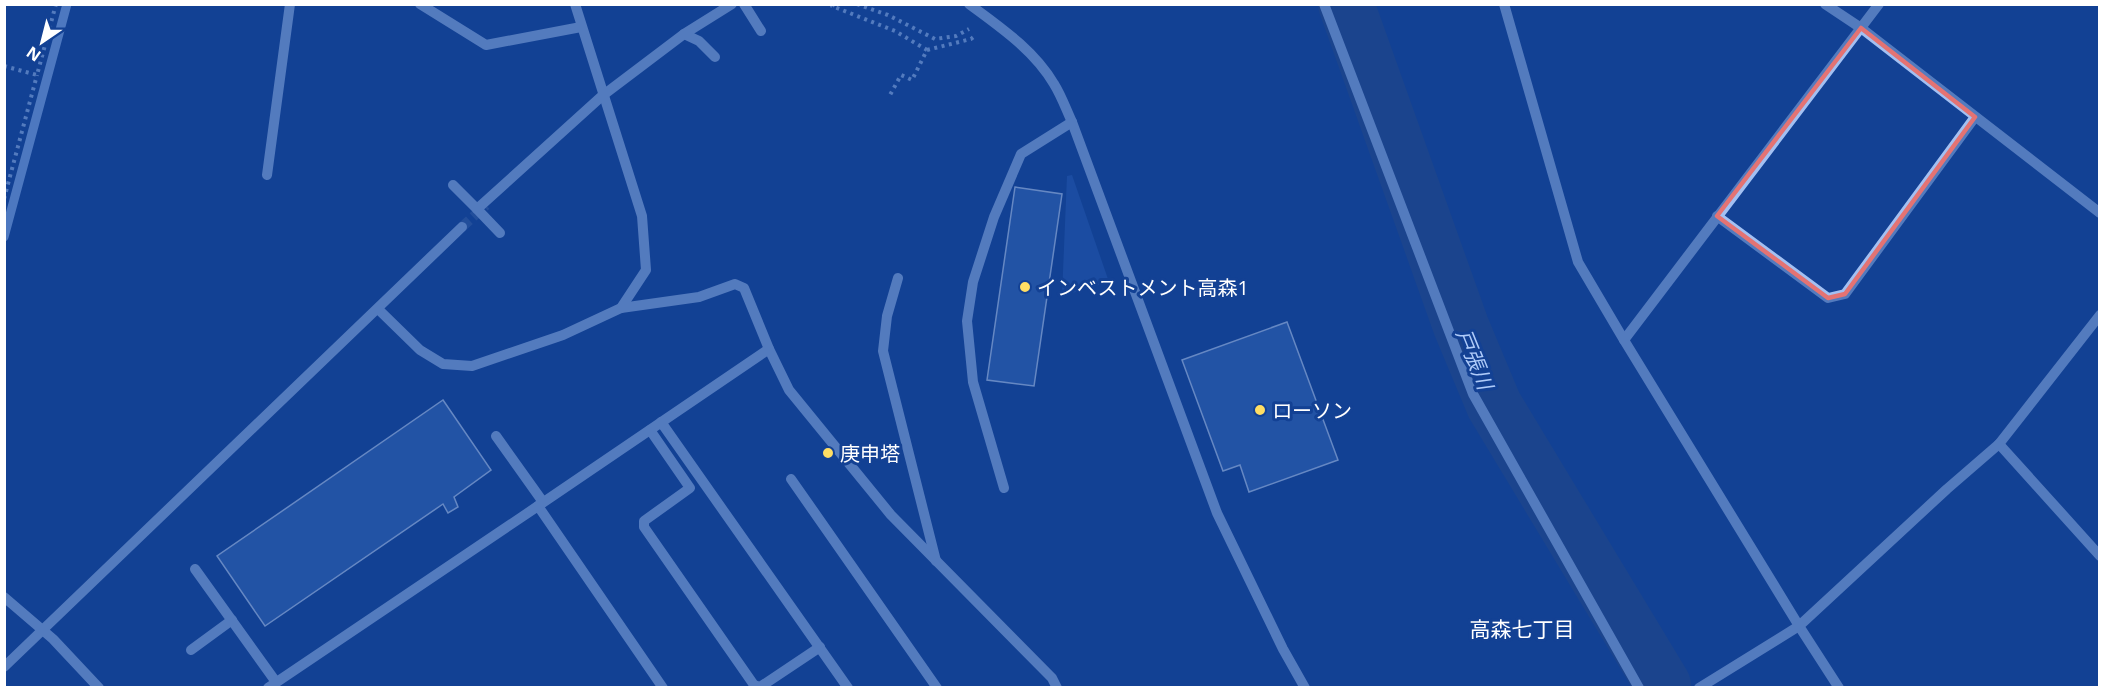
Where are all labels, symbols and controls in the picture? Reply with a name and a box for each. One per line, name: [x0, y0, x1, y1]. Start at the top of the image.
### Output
north arrow: [12, 12, 72, 72]
text: N: [22, 42, 45, 67]
place label: インベストメント高森1: [1037, 274, 1249, 301]
marker: インベストメント高森1: [1018, 280, 1032, 294]
water label: 戸張川: [1450, 325, 1501, 395]
place label: ローソン: [1272, 397, 1352, 424]
marker: ローソン: [1253, 403, 1267, 417]
place label: 庚申塔: [840, 440, 900, 467]
marker: 庚申塔: [821, 446, 835, 460]
district label: 高森七丁目: [1470, 615, 1575, 643]

